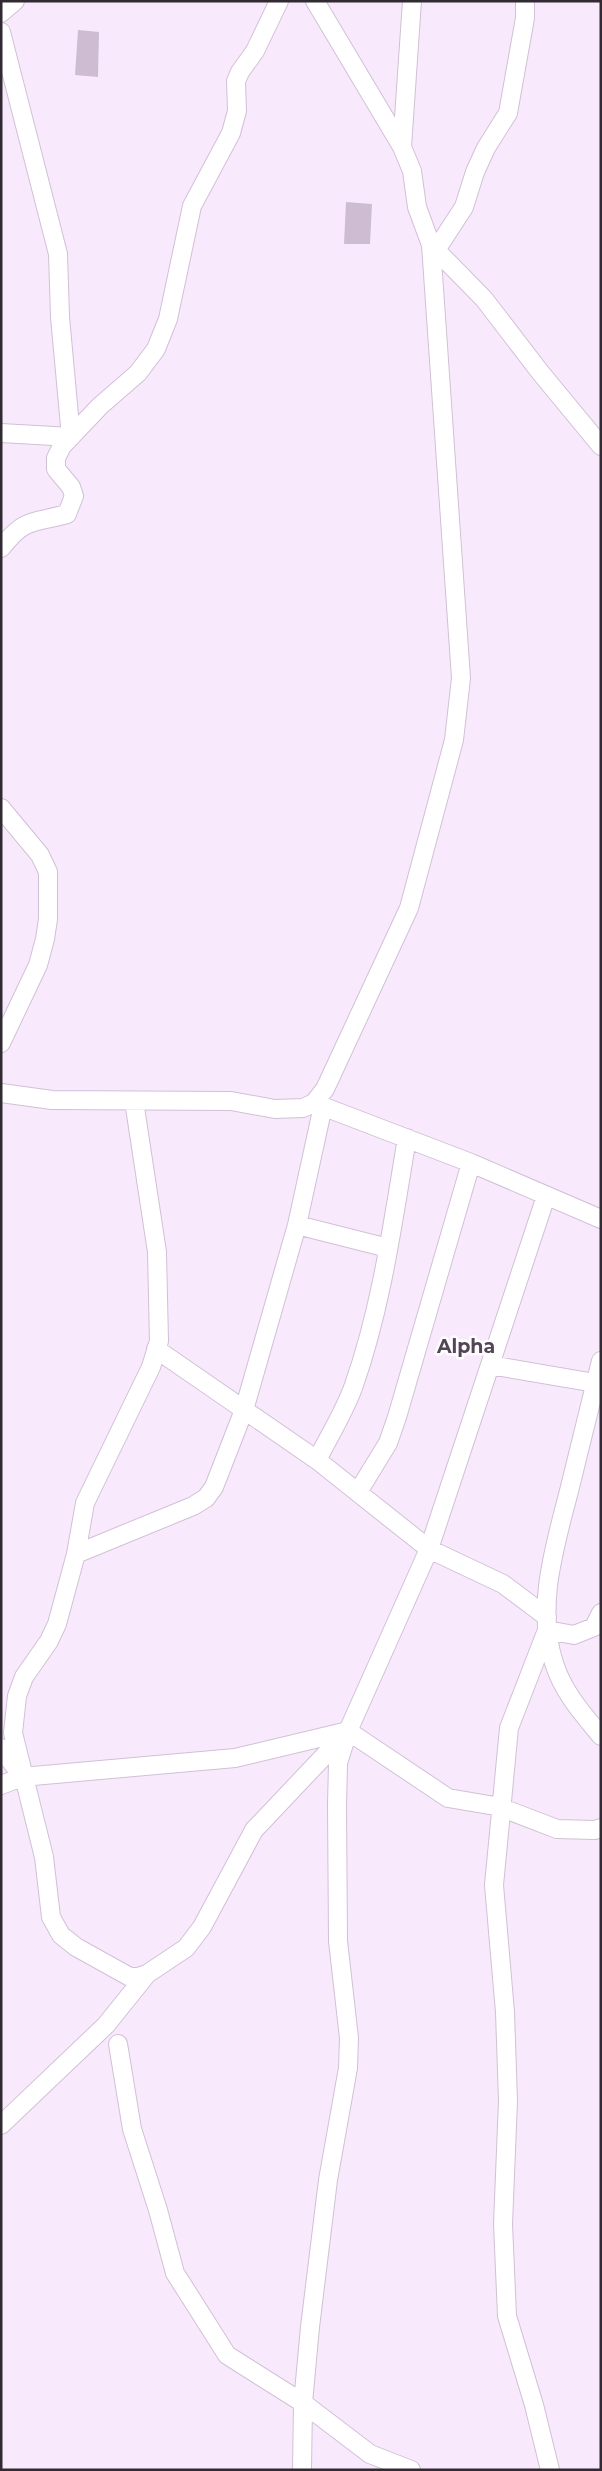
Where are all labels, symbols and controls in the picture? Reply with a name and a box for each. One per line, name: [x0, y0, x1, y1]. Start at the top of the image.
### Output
district label: Alpha: [436, 1335, 495, 1358]

